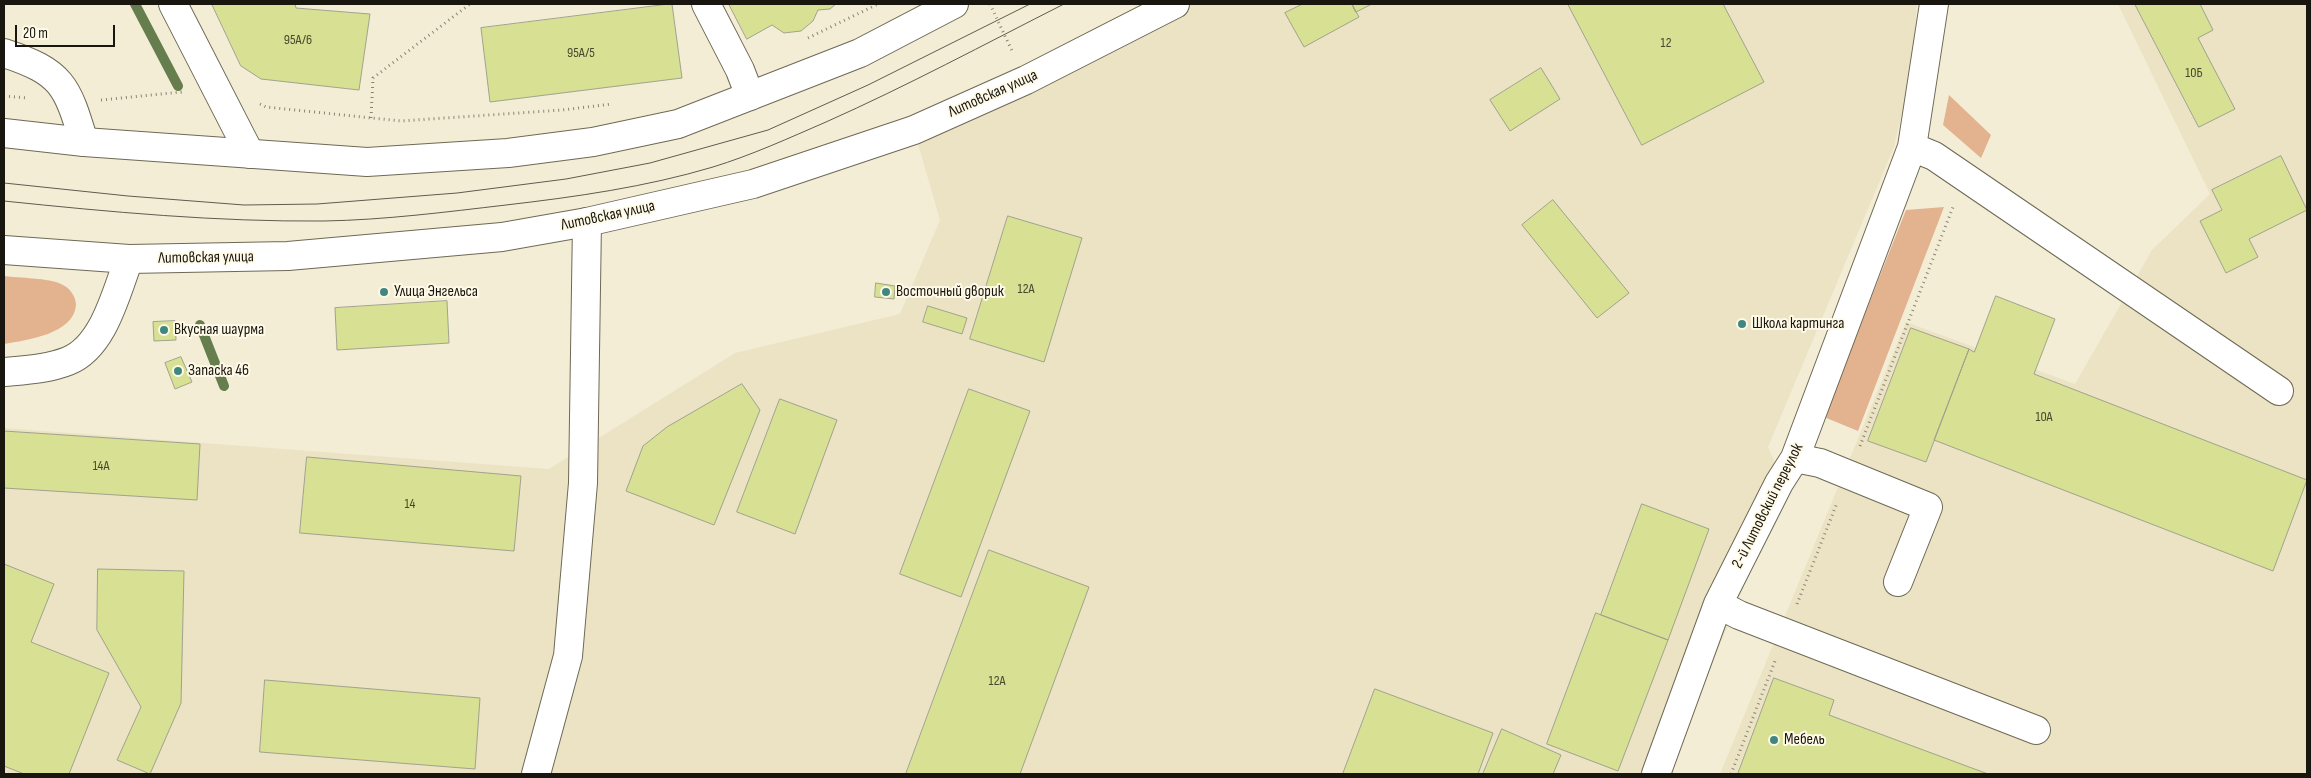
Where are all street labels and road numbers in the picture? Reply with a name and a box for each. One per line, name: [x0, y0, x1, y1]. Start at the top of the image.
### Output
street label: Литовская улица: [945, 66, 1041, 122]
street label: Литовская улица: [559, 197, 657, 235]
street label: Литовская улица: [158, 248, 254, 268]
street label: 2-й Литовский переулок: [1728, 440, 1808, 572]

